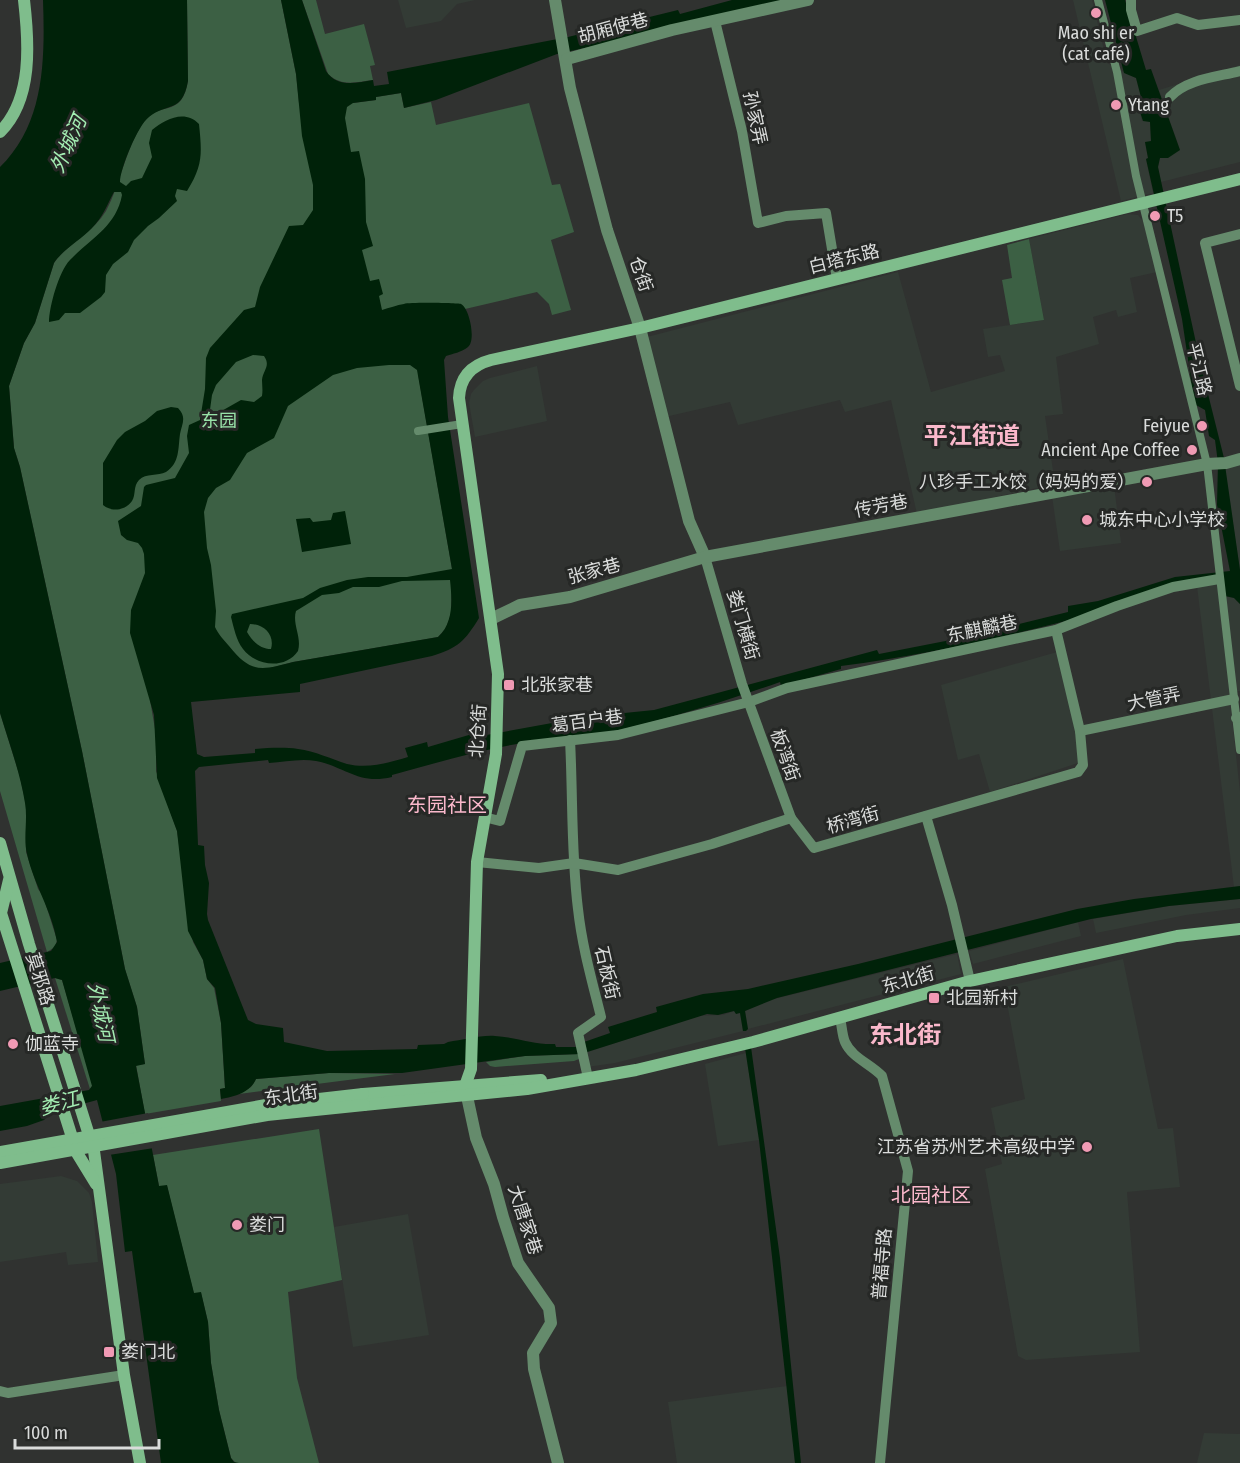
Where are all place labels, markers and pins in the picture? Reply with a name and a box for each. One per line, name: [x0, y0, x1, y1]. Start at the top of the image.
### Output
marker: Mao shi er (cat café): [1089, 6, 1103, 20]
place label: Mao shi er (cat café): [1058, 22, 1135, 65]
place label: Ytang: [1128, 94, 1170, 116]
marker: Ytang: [1109, 98, 1123, 112]
place label: T5: [1167, 205, 1183, 227]
marker: T5: [1148, 209, 1162, 223]
place label: Feiyue: [1143, 415, 1190, 437]
marker: Feiyue: [1195, 419, 1209, 433]
place label: Ancient Ape Coffee: [1041, 439, 1180, 461]
marker: Ancient Ape Coffee: [1185, 443, 1199, 457]
place label: 八珍手工水饺（妈妈的爱）: [919, 471, 1135, 493]
marker: 八珍手工水饺（妈妈的爱）: [1140, 475, 1154, 489]
place label: 城东中心小学校: [1099, 509, 1225, 531]
marker: 城东中心小学校: [1080, 513, 1094, 527]
place label: 北张家巷: [521, 674, 593, 696]
marker: 北张家巷: [502, 678, 516, 692]
place label: 北园新村: [946, 987, 1018, 1009]
marker: 北园新村: [927, 991, 941, 1005]
place label: 伽蓝寺: [25, 1033, 79, 1055]
marker: 伽蓝寺: [6, 1037, 20, 1051]
place label: 江苏省苏州艺术高级中学: [877, 1136, 1075, 1158]
marker: 江苏省苏州艺术高级中学: [1080, 1140, 1094, 1154]
place label: 娄门: [249, 1214, 285, 1236]
marker: 娄门: [230, 1218, 244, 1232]
place label: 娄门北: [121, 1341, 175, 1363]
marker: 娄门北: [102, 1345, 116, 1359]

